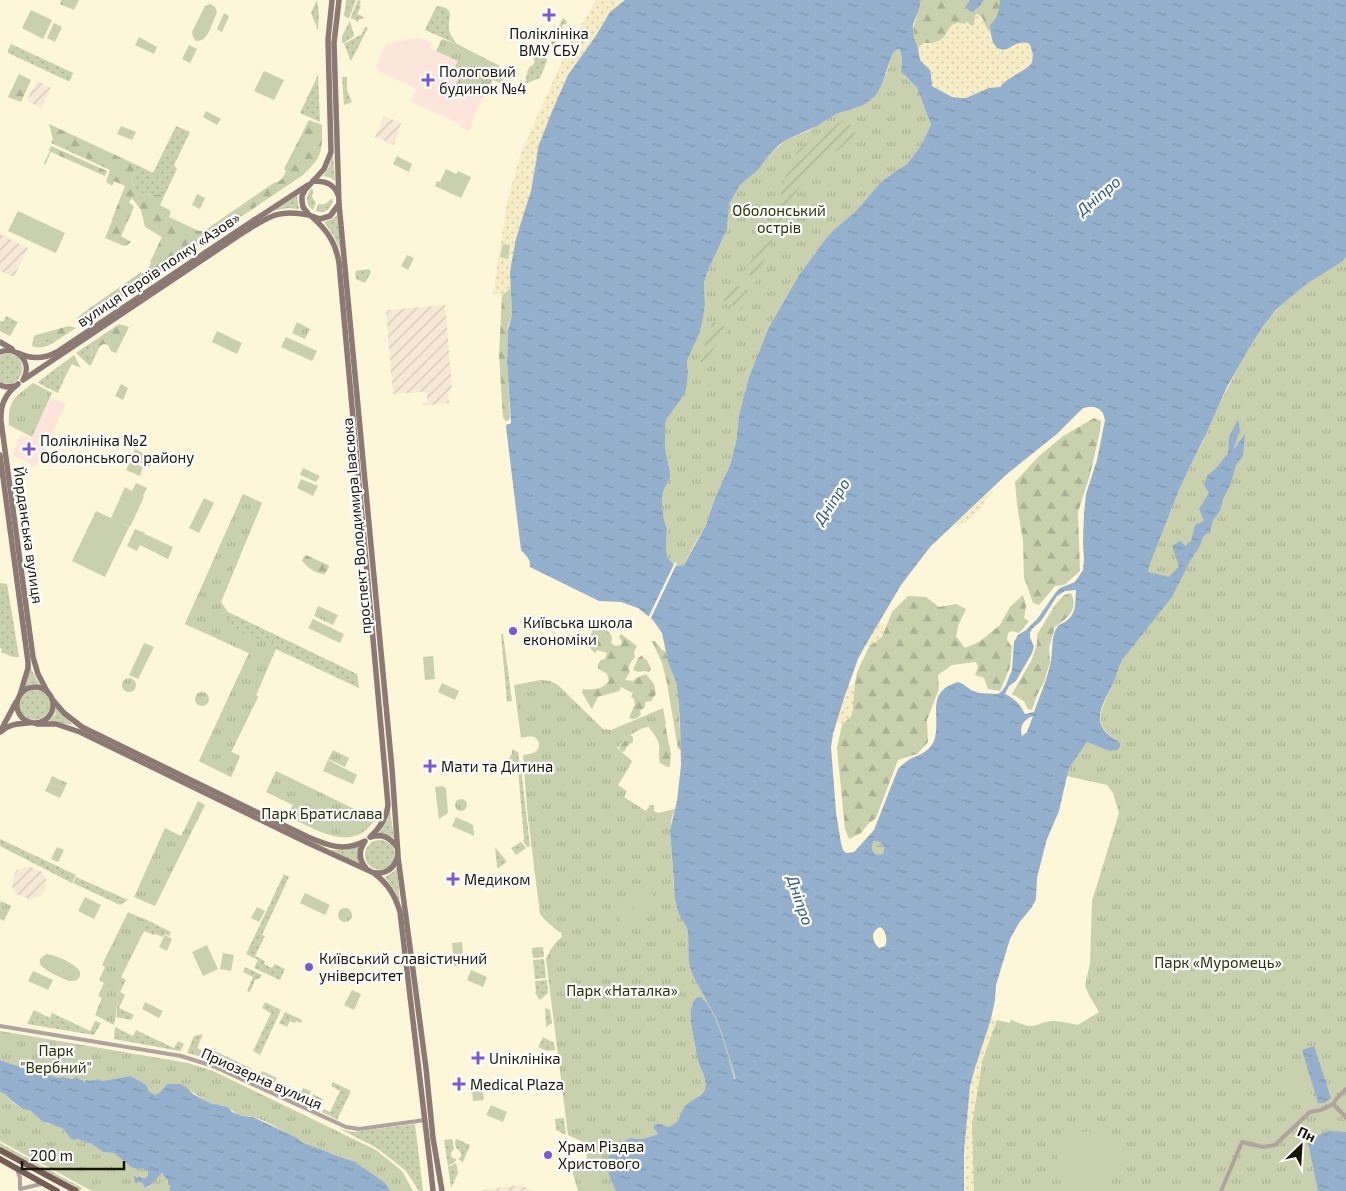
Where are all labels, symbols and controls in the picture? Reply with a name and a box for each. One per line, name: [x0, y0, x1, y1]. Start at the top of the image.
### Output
marker: Поліклініка ВМУ СБУ: [542, 8, 556, 22]
place label: Поліклініка ВМУ СБУ: [509, 24, 589, 59]
place label: Пологовий будинок №4: [439, 62, 526, 98]
marker: Пологовий будинок №4: [421, 73, 435, 87]
water label: Дніпро: [1071, 171, 1124, 220]
park label: Оболонський острів: [732, 201, 826, 236]
street label: вулиця Героїв полку «Азов»: [73, 208, 243, 331]
street label: проспект Володимира Івасюка: [338, 417, 374, 635]
place label: Поліклініка №2 Оболонського району: [40, 431, 194, 467]
marker: Поліклініка №2 Оболонського району: [22, 442, 36, 456]
street label: Йорданська вулиця: [9, 465, 48, 605]
water label: Дніпро: [808, 474, 853, 529]
place label: Київська школа економіки: [523, 613, 633, 648]
marker: Київська школа економіки: [507, 625, 519, 637]
place label: Мати та Дитина: [441, 757, 553, 775]
marker: Мати та Дитина: [423, 759, 437, 773]
park label: Парк Братислава: [261, 804, 383, 822]
place label: Медиком: [464, 870, 531, 888]
water label: Дніпро: [783, 871, 818, 928]
marker: Медиком: [446, 872, 460, 886]
place label: Київський славістичний університет: [319, 949, 487, 985]
park label: Парк «Муромець»: [1154, 953, 1282, 972]
marker: Київський славістичний університет: [303, 961, 315, 973]
park label: Парк «Наталка»: [566, 981, 678, 999]
park label: Парк "Вербний": [20, 1041, 92, 1076]
street label: Приозерна вулиця: [198, 1043, 325, 1114]
place label: Uniклініка: [489, 1049, 560, 1067]
marker: Uniклініка: [471, 1051, 485, 1065]
place label: Medical Plaza: [470, 1075, 564, 1093]
marker: Medical Plaza: [452, 1077, 466, 1091]
north arrow: [1276, 1121, 1326, 1171]
text: Пн: [1295, 1122, 1319, 1145]
place label: Храм Різдва Христового: [558, 1137, 644, 1172]
scale bar: [22, 1138, 125, 1170]
text: 200 m: [30, 1146, 73, 1164]
marker: Храм Різдва Христового: [542, 1149, 554, 1161]

